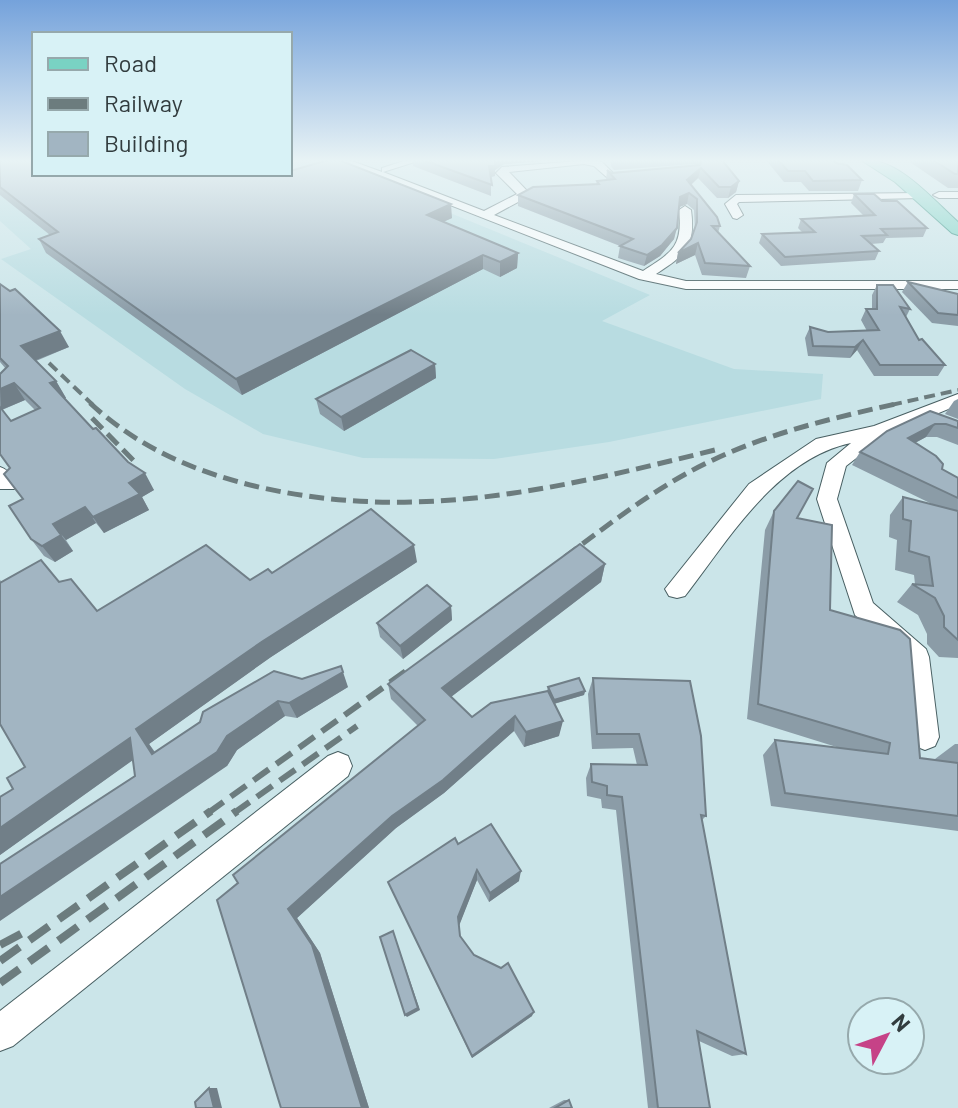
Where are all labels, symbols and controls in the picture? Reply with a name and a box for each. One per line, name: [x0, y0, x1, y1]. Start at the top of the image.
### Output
legend: [32, 32, 292, 176]
text: Road: [104, 48, 157, 77]
text: Railway: [104, 88, 183, 117]
text: Building: [104, 128, 188, 157]
north arrow: [846, 996, 926, 1076]
text: N: [887, 1008, 916, 1036]

